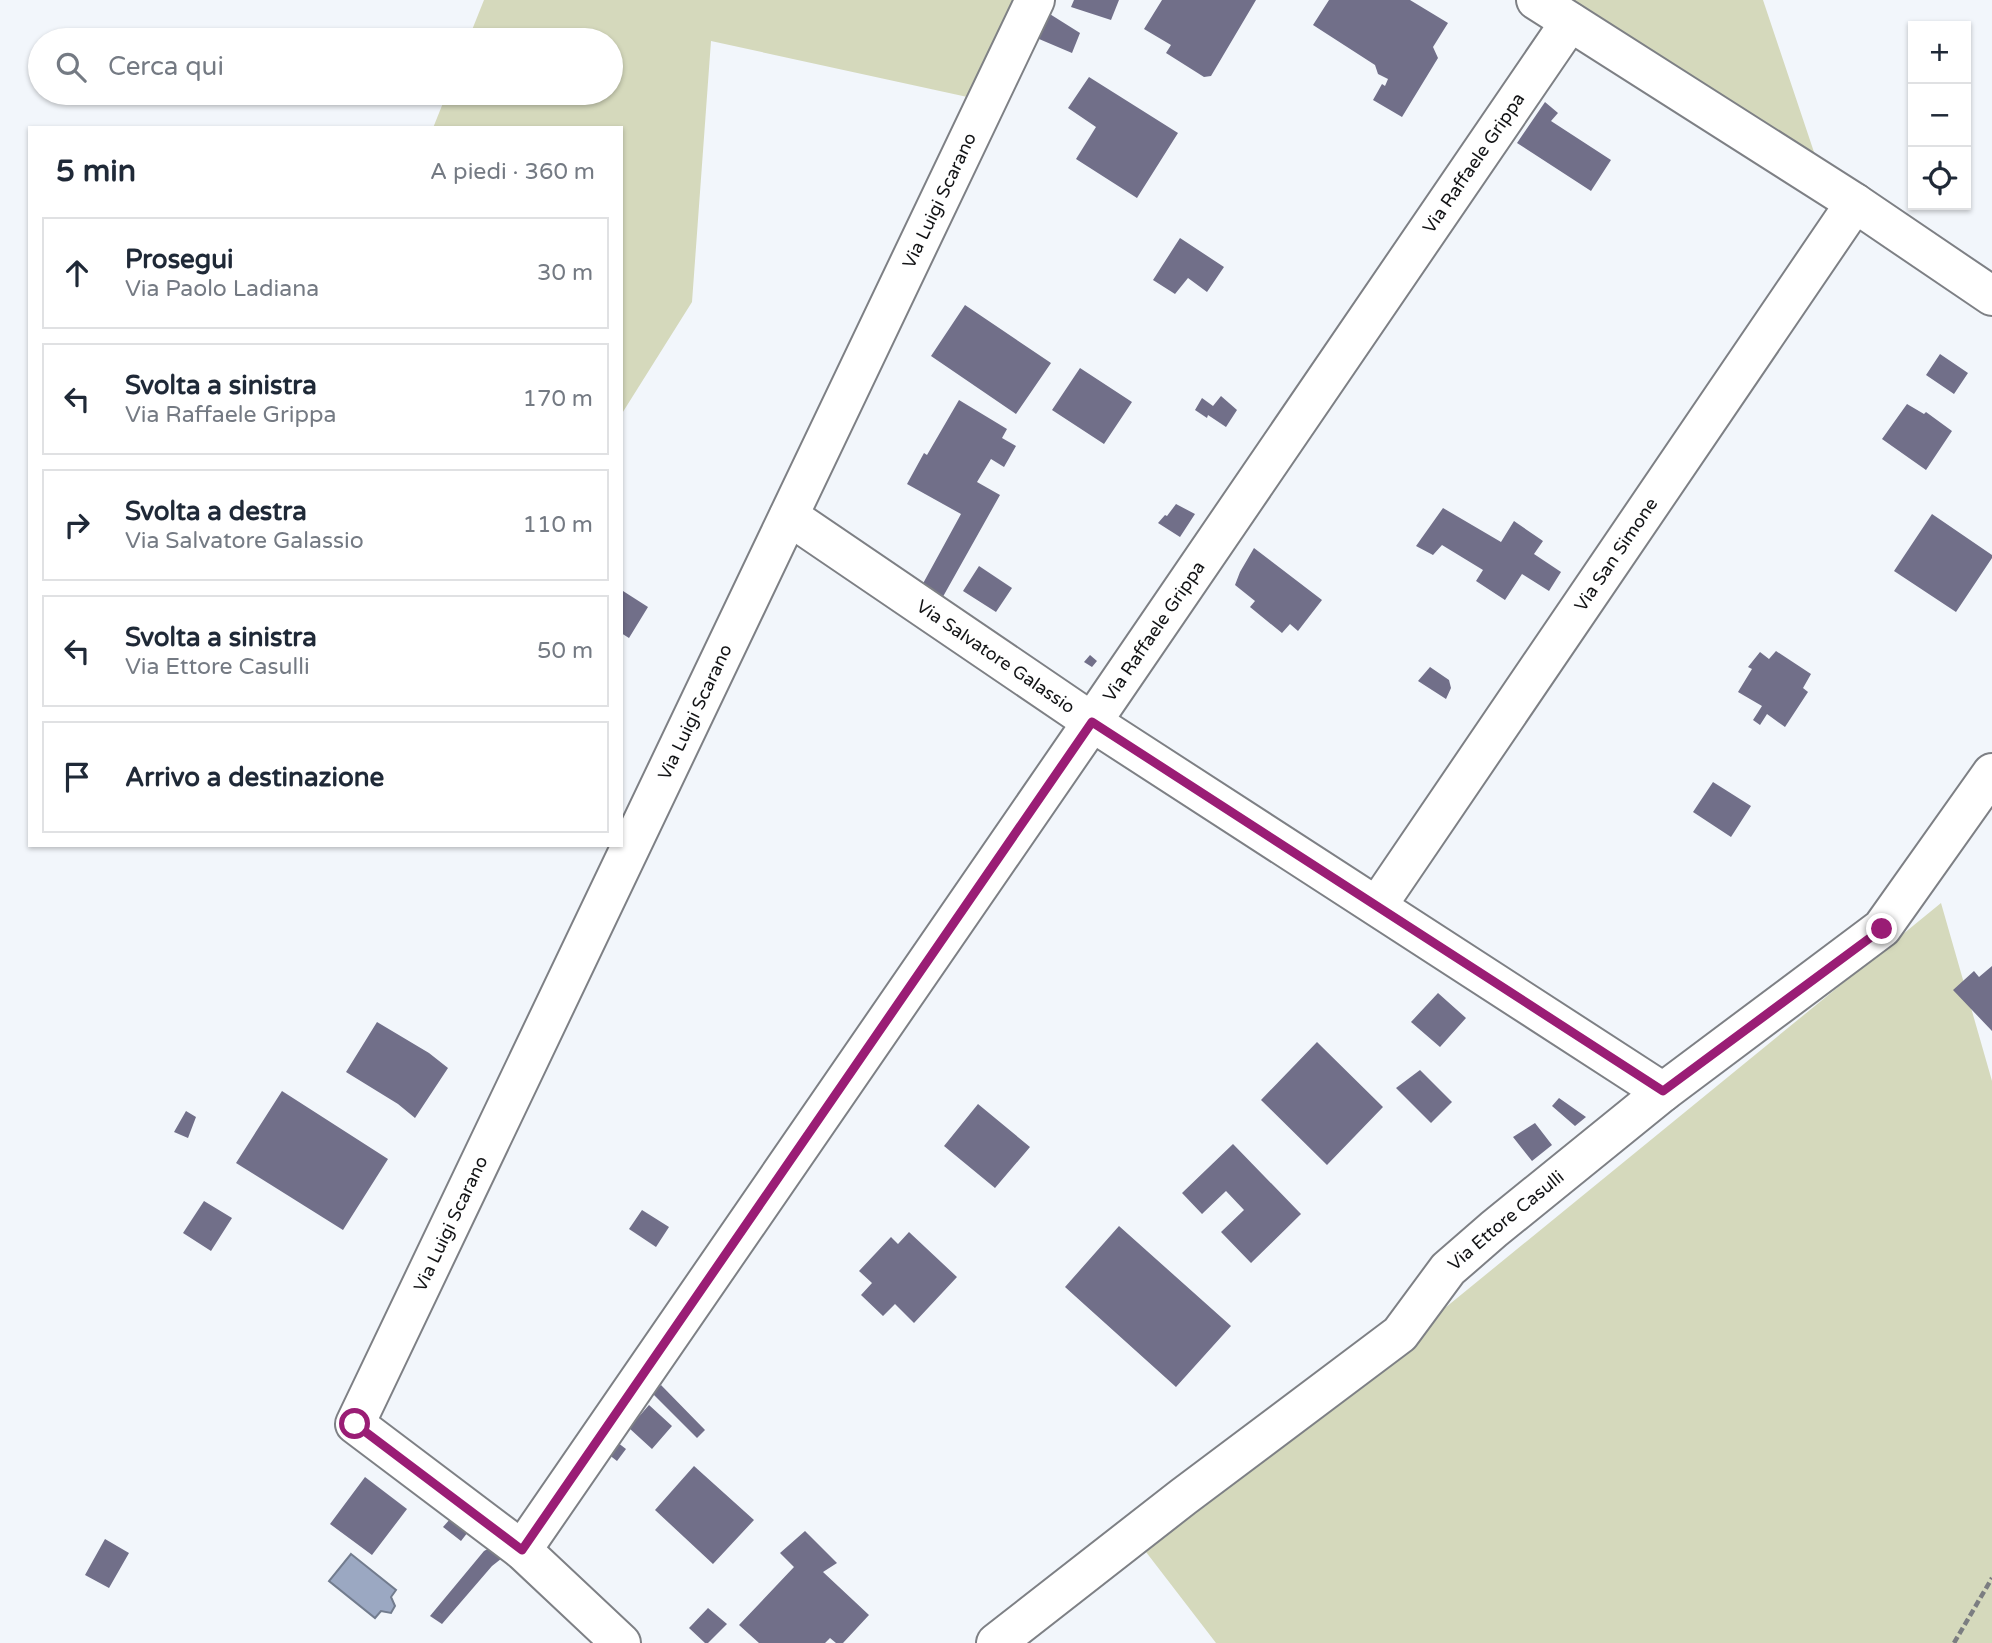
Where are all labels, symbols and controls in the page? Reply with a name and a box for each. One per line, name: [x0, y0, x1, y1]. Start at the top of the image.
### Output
map controls: [1908, 21, 1971, 210]
button: +: [1908, 21, 1971, 84]
search box: [28, 28, 623, 105]
icon: search: [52, 48, 90, 86]
text: Cerca qui: [108, 51, 224, 82]
button: −: [1908, 84, 1971, 147]
street label: Via Raffaele Grippa: [1418, 89, 1529, 238]
street label: Via Luigi Scarano: [898, 129, 981, 272]
button: locate: [1908, 147, 1971, 210]
text: 5 min: [56, 153, 136, 190]
text: A piedi · 360 m: [430, 158, 595, 186]
text: Prosegui: [125, 244, 234, 275]
icon: ahead: [58, 254, 96, 292]
text: 30 m: [537, 259, 593, 287]
text: Via Paolo Ladiana: [125, 275, 319, 303]
text: Svolta a sinistra: [125, 370, 317, 401]
icon: left: [58, 380, 96, 418]
text: 170 m: [523, 385, 593, 413]
text: Via Raffaele Grippa: [125, 401, 336, 429]
street label: Via San Simone: [1570, 494, 1662, 616]
text: Svolta a destra: [125, 496, 307, 527]
icon: right: [58, 506, 96, 544]
text: 110 m: [523, 511, 593, 539]
text: Via Salvatore Galassio: [125, 527, 364, 555]
street label: Via Raffaele Grippa: [1098, 557, 1210, 706]
street label: Via Salvatore Galassio: [912, 595, 1079, 718]
text: Svolta a sinistra: [125, 622, 317, 653]
icon: left: [58, 632, 96, 670]
text: 50 m: [537, 637, 593, 665]
street label: Via Luigi Scarano: [653, 641, 737, 783]
text: Via Ettore Casulli: [125, 653, 310, 681]
icon: arrive: [58, 758, 96, 796]
text: Arrivo a destinazione: [125, 762, 384, 793]
route end: [1866, 913, 1897, 944]
street label: Via Luigi Scarano: [409, 1152, 492, 1295]
street label: Via Ettore Casulli: [1443, 1166, 1568, 1275]
route start: [339, 1408, 370, 1439]

